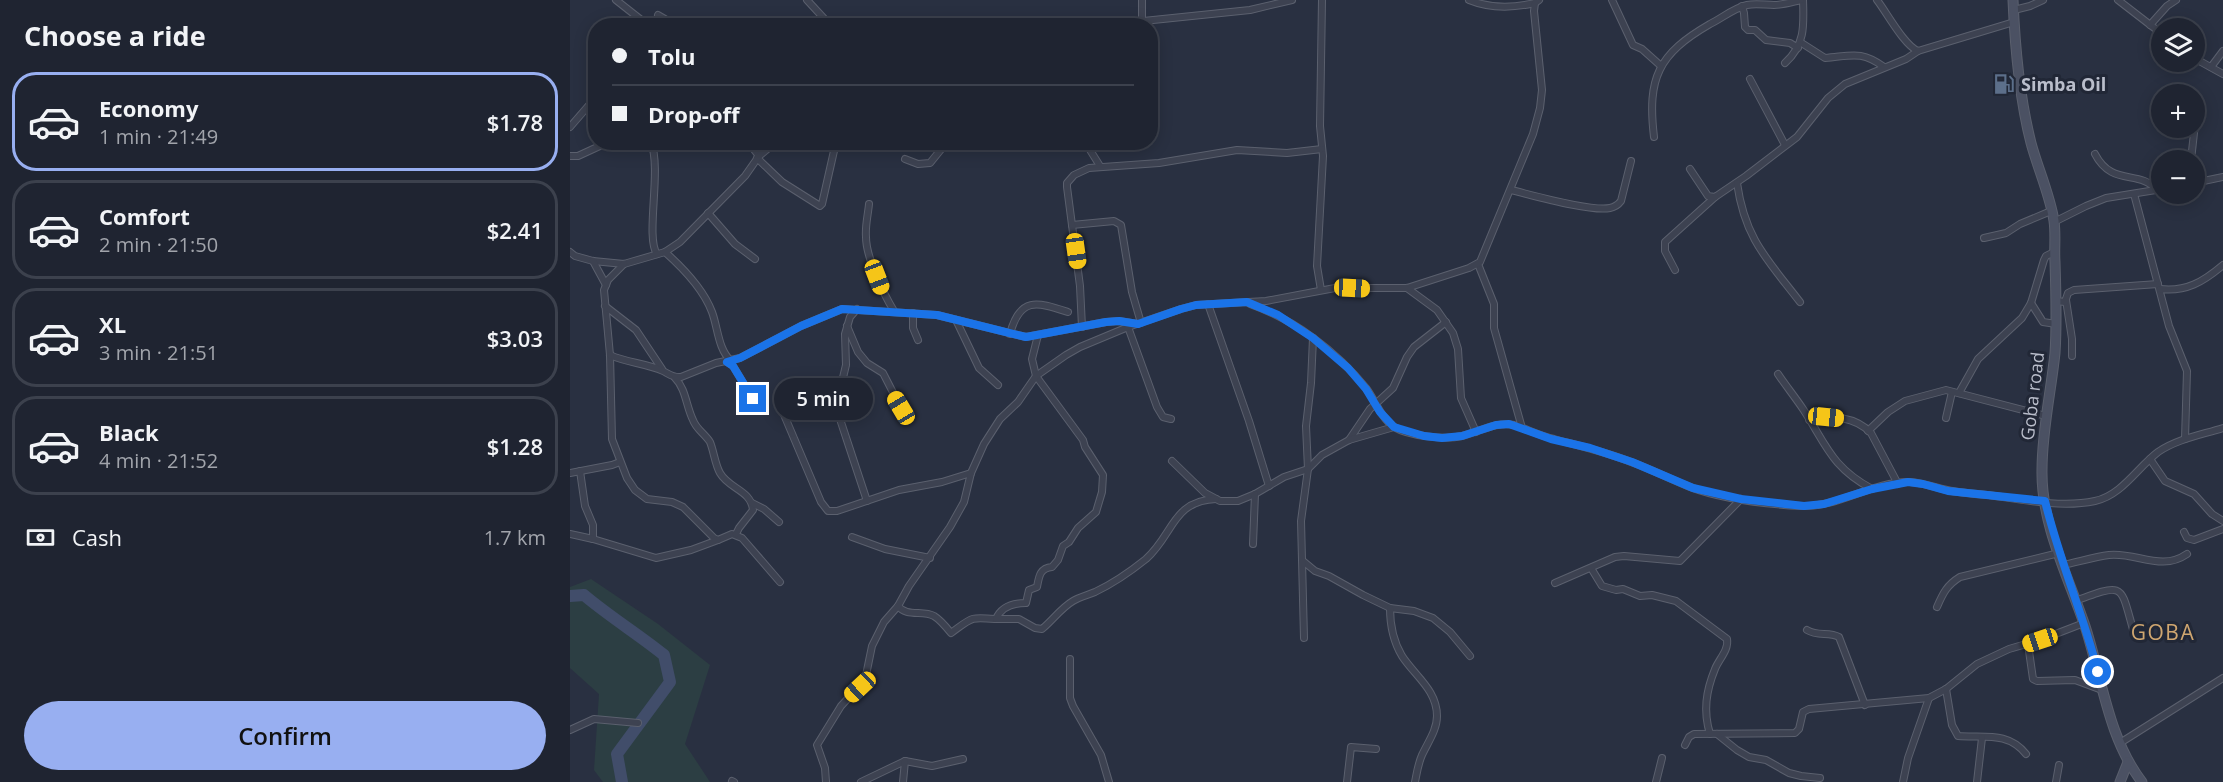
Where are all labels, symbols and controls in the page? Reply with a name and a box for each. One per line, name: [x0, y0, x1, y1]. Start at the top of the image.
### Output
text: Choose a ride: [24, 17, 206, 54]
map controls: [2151, 18, 2205, 204]
button: layers: [2151, 18, 2205, 72]
text: Tolu: [648, 41, 696, 71]
fuel station icon: Simba Oil: [1992, 72, 2016, 96]
place label: Simba Oil: [2021, 72, 2106, 96]
button: +: [2151, 84, 2205, 138]
text: Economy: [99, 93, 198, 123]
icon: car: [27, 95, 81, 149]
text: Drop-off: [648, 99, 740, 129]
text: $1.78: [487, 107, 543, 137]
text: 1 min · 21:49: [99, 123, 218, 150]
button: −: [2151, 150, 2205, 204]
text: Comfort: [99, 201, 190, 231]
icon: car: [27, 203, 81, 257]
text: $2.41: [487, 215, 543, 245]
text: 2 min · 21:50: [99, 231, 218, 258]
car: [1065, 232, 1087, 270]
car: [862, 257, 892, 297]
car: [1334, 278, 1370, 298]
text: XL: [99, 309, 126, 339]
icon: car: [27, 311, 81, 365]
text: $3.03: [487, 323, 543, 353]
text: 3 min · 21:51: [99, 339, 218, 366]
street label: Goba road: [2015, 350, 2049, 442]
callout: 5 min: [774, 378, 873, 420]
route end: [739, 385, 766, 412]
text: 5 min: [797, 385, 851, 412]
car: [884, 388, 918, 428]
car: [1807, 406, 1845, 428]
text: Black: [99, 417, 159, 447]
icon: car: [27, 419, 81, 473]
text: $1.28: [487, 431, 543, 461]
text: 4 min · 21:52: [99, 447, 218, 474]
icon: cash: [24, 521, 57, 554]
text: Cash: [72, 522, 122, 552]
text: 1.7 km: [484, 524, 546, 551]
district label: GOBA: [2131, 618, 2195, 646]
car: [2020, 626, 2060, 654]
route start: [2084, 658, 2111, 685]
car: [841, 668, 879, 706]
button: Confirm: [24, 701, 546, 770]

